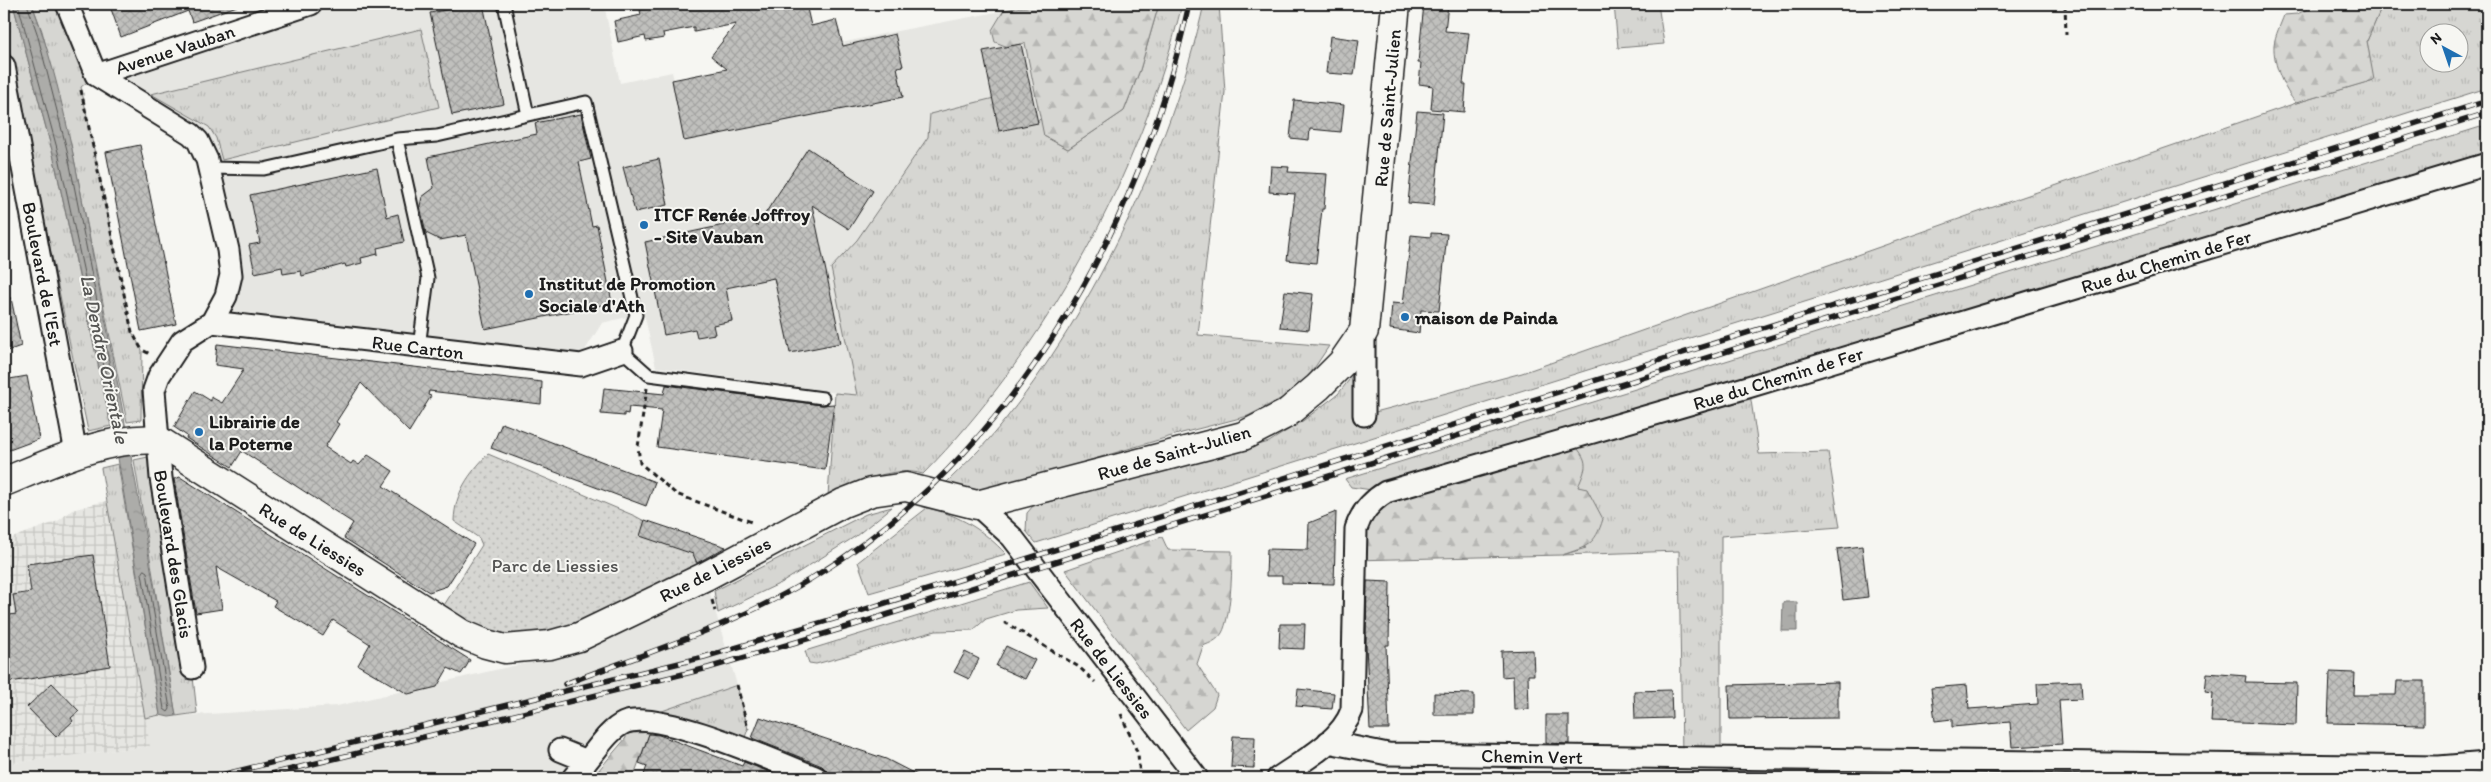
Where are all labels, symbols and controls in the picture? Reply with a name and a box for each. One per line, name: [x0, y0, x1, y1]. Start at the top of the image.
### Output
street label: Avenue Vauban: [113, 19, 238, 80]
north arrow: [2418, 22, 2468, 72]
street label: Rue de Saint-Julien: [1369, 28, 1406, 188]
text: N: [2427, 29, 2445, 48]
street label: Boulevard de l'Est: [17, 200, 68, 348]
place label: ITCF Renée Joffroy - Site Vauban: [654, 203, 810, 248]
marker: ITCF Renée Joffroy - Site Vauban: [638, 219, 650, 231]
street label: Rue du Chemin de Fer: [2078, 225, 2254, 298]
water label: La Dendre Orientale: [75, 272, 135, 447]
place label: Institut de Promotion Sociale d'Ath: [539, 272, 716, 317]
marker: Institut de Promotion Sociale d'Ath: [523, 288, 535, 300]
place label: maison de Painda: [1414, 306, 1559, 329]
marker: maison de Painda: [1399, 311, 1411, 323]
street label: Rue Carton: [371, 330, 465, 365]
street label: Rue du Chemin de Fer: [1690, 342, 1866, 415]
place label: Librairie de la Poterne: [209, 410, 300, 455]
street label: Rue de Saint-Julien: [1095, 420, 1253, 485]
marker: Librairie de la Poterne: [193, 426, 205, 438]
street label: Boulevard des Glacis: [149, 468, 198, 640]
street label: Rue de Liessies: [255, 497, 371, 582]
street label: Rue de Liessies: [656, 531, 775, 607]
park label: Parc de Liessies: [491, 554, 619, 577]
street label: Rue de Liessies: [1065, 613, 1158, 723]
street label: Chemin Vert: [1481, 744, 1583, 769]

